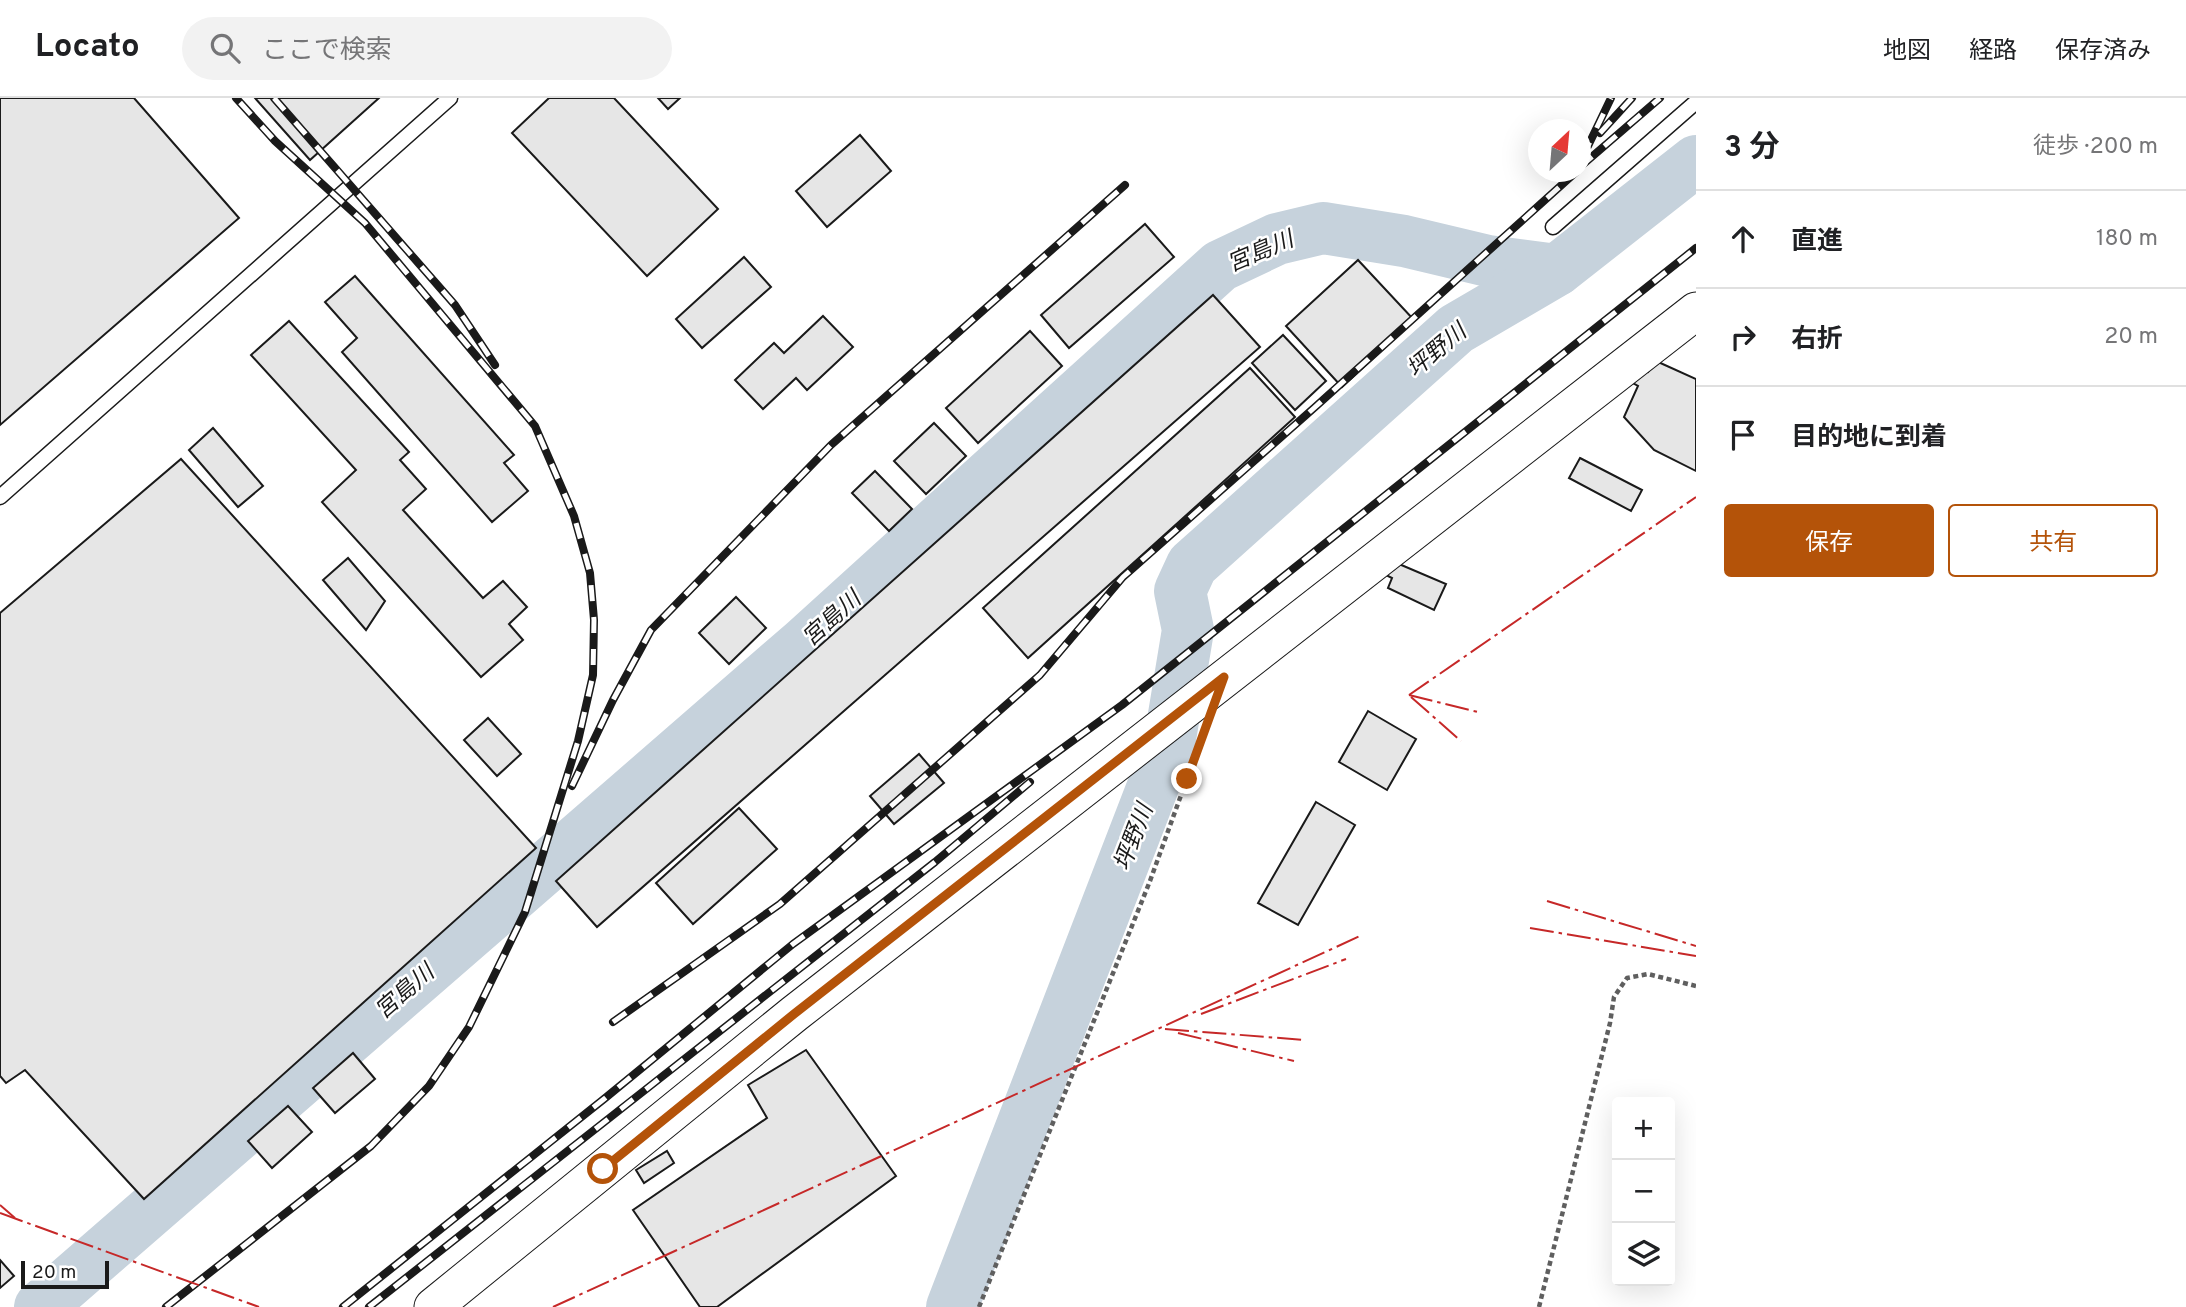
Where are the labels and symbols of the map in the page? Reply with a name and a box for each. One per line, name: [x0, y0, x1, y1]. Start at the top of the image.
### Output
north arrow: [1528, 119, 1591, 182]
water label: 宮島川: [1224, 225, 1301, 280]
water label: 坪野川: [1402, 317, 1476, 385]
water label: 宮島川: [797, 584, 870, 654]
route end: [1171, 763, 1202, 794]
water label: 坪野川: [1109, 798, 1162, 875]
water label: 宮島川: [370, 957, 443, 1026]
route start: [587, 1153, 618, 1184]
scale bar: [21, 1258, 108, 1290]

